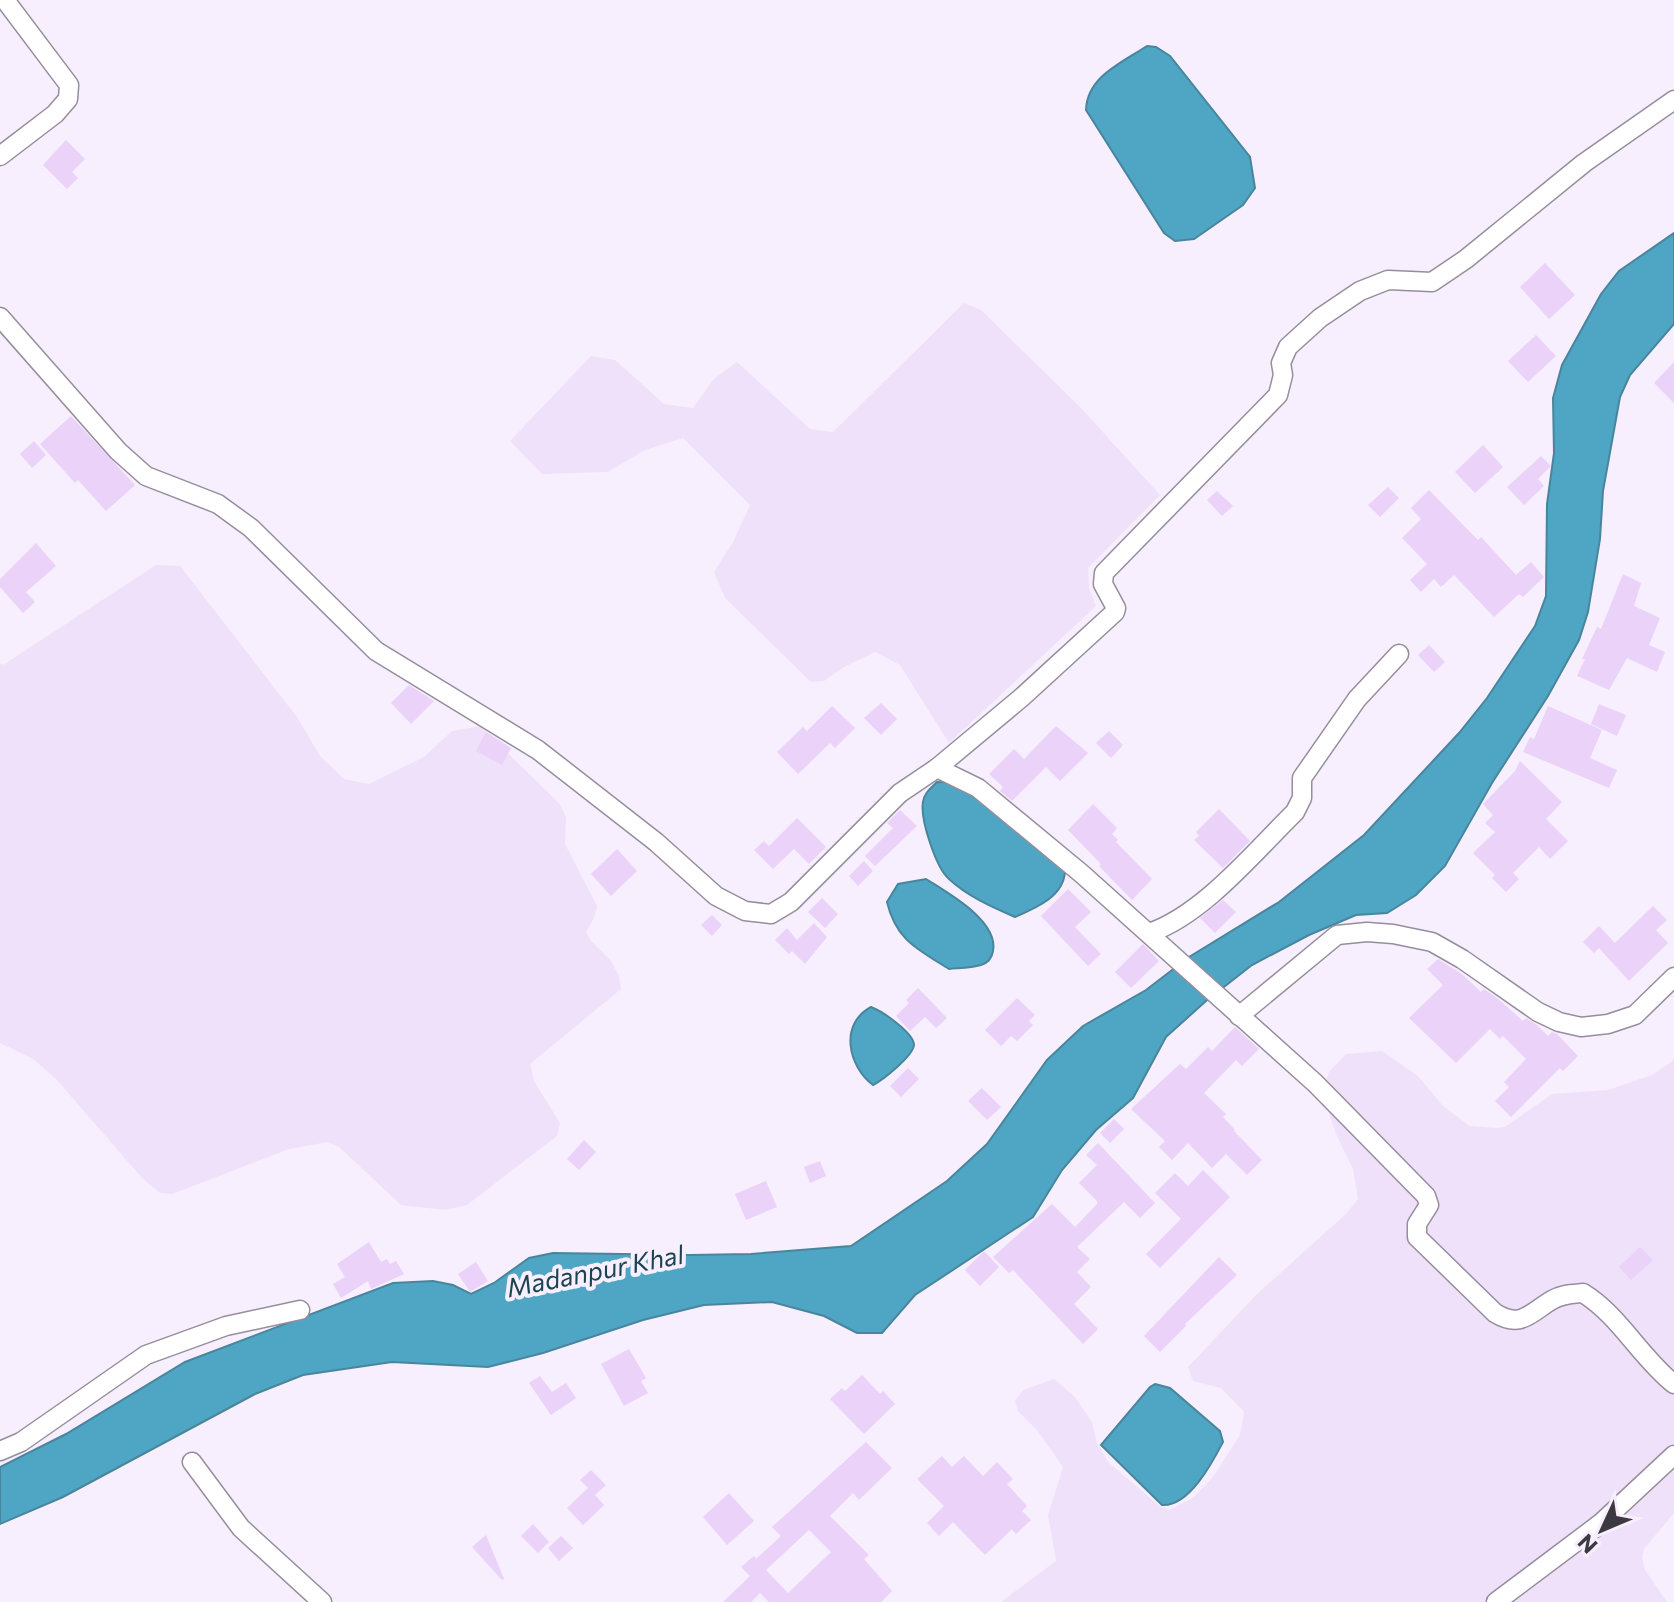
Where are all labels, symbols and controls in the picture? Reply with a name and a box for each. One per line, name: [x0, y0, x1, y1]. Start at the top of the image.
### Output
water label: Madanpur Khal: [504, 1237, 687, 1302]
north arrow: [1562, 1490, 1642, 1570]
text: N: [1572, 1529, 1603, 1560]

